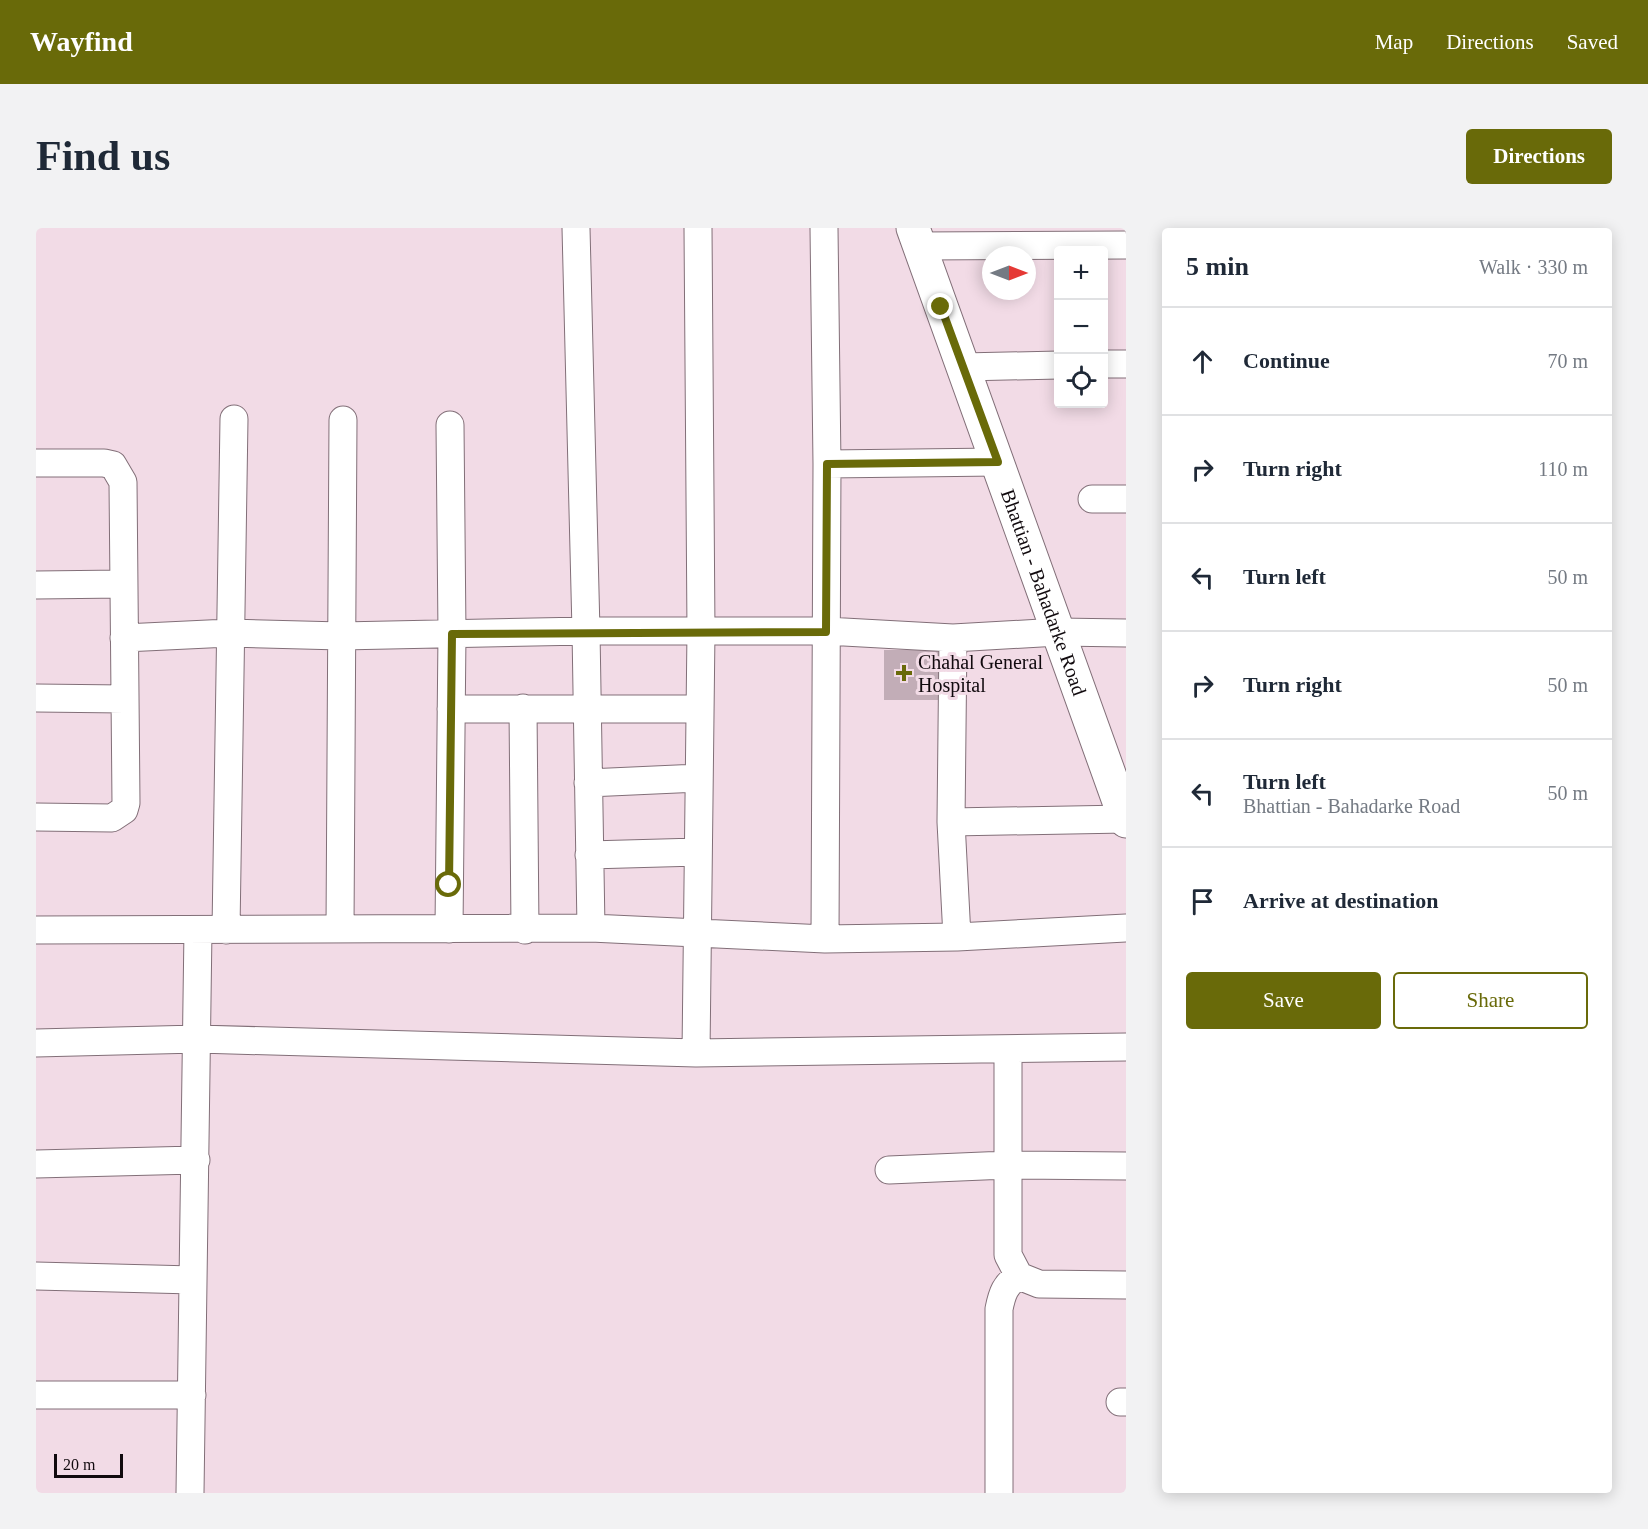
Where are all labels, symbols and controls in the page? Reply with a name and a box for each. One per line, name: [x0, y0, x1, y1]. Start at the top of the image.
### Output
text: Wayfind: [30, 26, 133, 57]
text: Map: [1375, 30, 1413, 54]
text: Directions: [1446, 30, 1534, 54]
text: Saved: [1567, 30, 1618, 54]
button: Directions: [1466, 129, 1612, 184]
text: Find us: [36, 133, 170, 179]
north arrow: [982, 246, 1036, 300]
map controls: [1054, 246, 1108, 408]
button: +: [1054, 246, 1108, 300]
text: 5 min: [1186, 252, 1249, 281]
text: Walk · 330 m: [1479, 256, 1588, 278]
route end: [927, 293, 953, 319]
button: −: [1054, 300, 1108, 354]
icon: ahead: [1186, 345, 1219, 378]
text: Continue: [1243, 348, 1330, 373]
text: 70 m: [1547, 350, 1588, 372]
button: locate: [1054, 354, 1108, 408]
icon: right: [1186, 453, 1219, 486]
text: Turn right: [1243, 456, 1342, 481]
text: 110 m: [1538, 458, 1588, 480]
street label: Bhattian - Bahadarke Road: [997, 486, 1091, 698]
icon: left: [1186, 561, 1219, 594]
text: Turn left: [1243, 564, 1326, 589]
text: 50 m: [1547, 566, 1588, 588]
place label: Chahal General Hospital: [918, 651, 1043, 697]
marker: Chahal General Hospital: [895, 664, 913, 682]
icon: right: [1186, 669, 1219, 702]
text: Turn right: [1243, 672, 1342, 697]
text: 50 m: [1547, 674, 1588, 696]
text: Turn left: [1243, 769, 1326, 794]
icon: left: [1186, 777, 1219, 810]
text: 50 m: [1547, 782, 1588, 804]
text: Bhattian - Bahadarke Road: [1243, 795, 1460, 817]
route start: [435, 871, 461, 897]
icon: arrive: [1186, 885, 1219, 918]
text: Arrive at destination: [1243, 888, 1439, 913]
button: Save: [1186, 972, 1381, 1029]
button: Share: [1393, 972, 1588, 1029]
scale bar: [54, 1451, 123, 1478]
text: 20 m: [63, 1456, 95, 1473]

